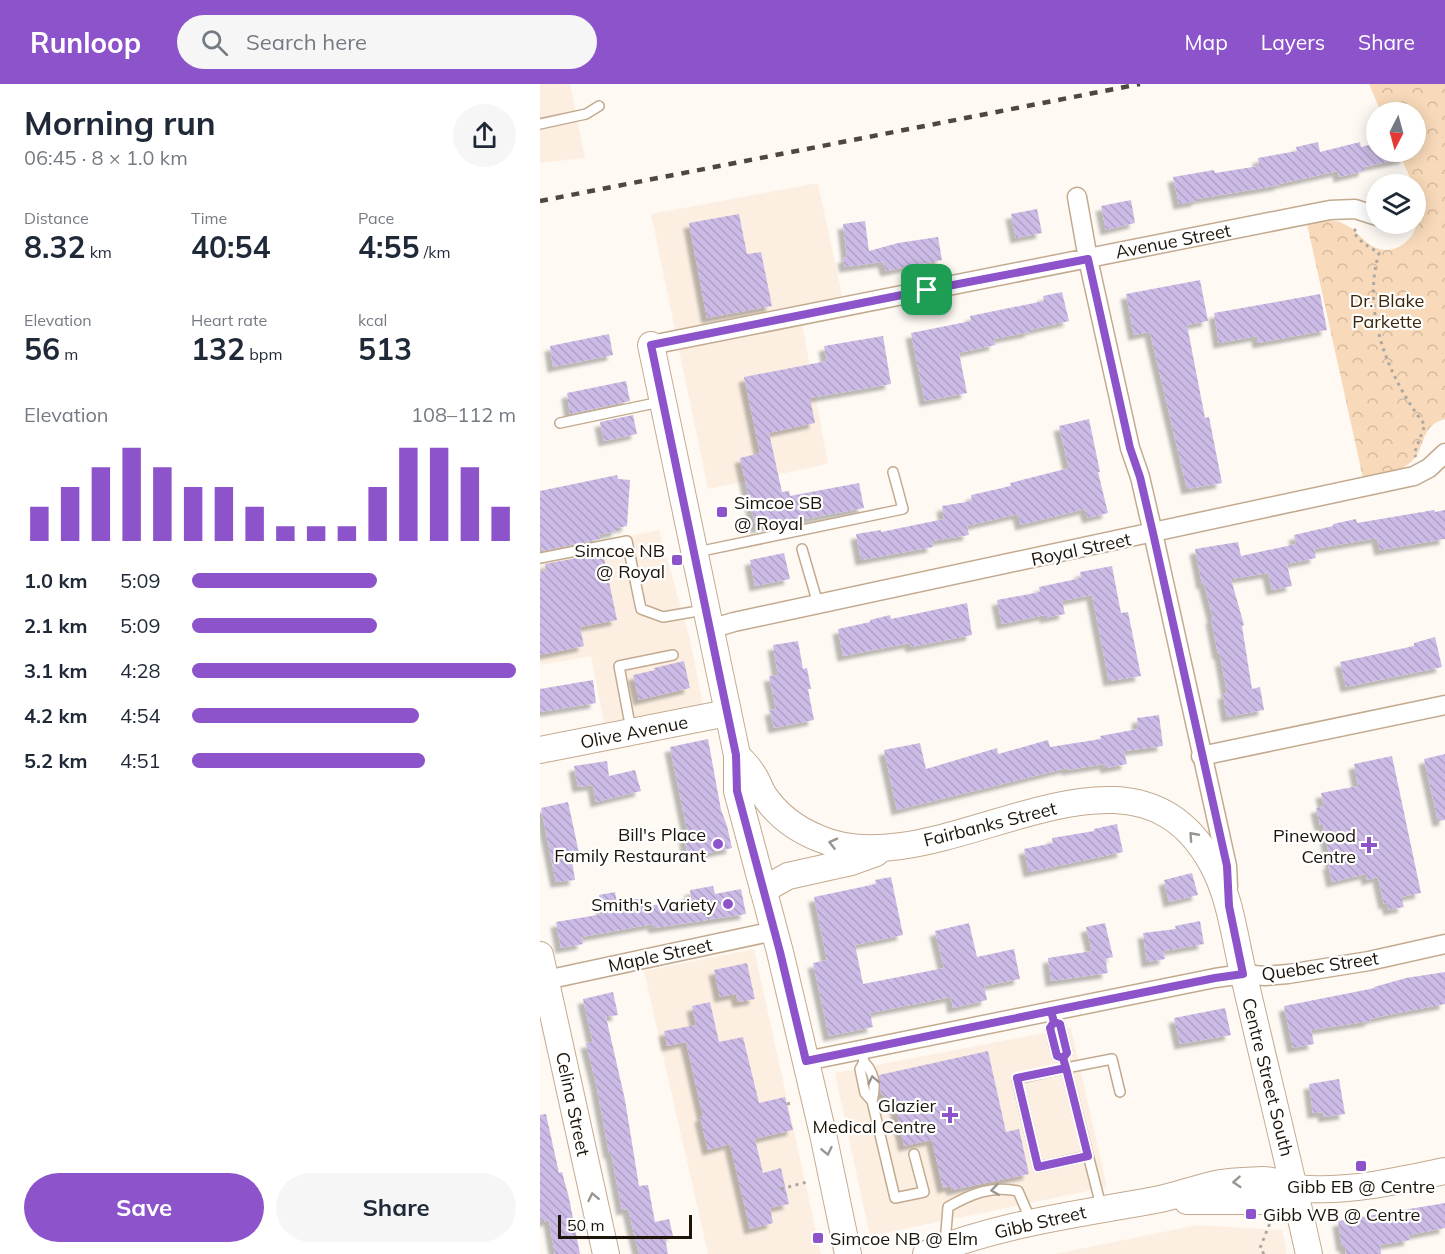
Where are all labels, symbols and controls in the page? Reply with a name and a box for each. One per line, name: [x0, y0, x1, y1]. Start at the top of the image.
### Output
search box: [177, 15, 597, 69]
text: Runloop: [30, 25, 141, 60]
icon: search: [198, 26, 231, 59]
text: Search here: [246, 28, 367, 56]
text: Map: [1185, 29, 1228, 55]
text: Layers: [1261, 29, 1325, 55]
text: Share: [1358, 29, 1415, 55]
text: Morning run: [24, 102, 216, 143]
north arrow: [1366, 102, 1426, 162]
map controls: [1366, 102, 1426, 234]
button: share: [453, 104, 516, 167]
text: 06:45 · 8 × 1.0 km: [24, 145, 188, 170]
button: layers: [1366, 174, 1426, 234]
text: Distance: [24, 208, 89, 228]
text: Time: [191, 208, 227, 228]
text: Pace: [358, 208, 394, 228]
street label: Avenue Street: [1113, 219, 1233, 263]
text: 8.32: [24, 228, 85, 266]
text: 40:54: [191, 228, 270, 266]
text: 4:55: [358, 228, 419, 266]
text: km: [85, 242, 112, 262]
text: /km: [419, 242, 450, 262]
pin: [901, 264, 952, 315]
icon: arrive: [910, 273, 943, 306]
park label: Dr. Blake Parkette: [1350, 289, 1424, 333]
text: Elevation: [24, 310, 92, 330]
text: Heart rate: [191, 310, 267, 330]
text: kcal: [358, 310, 387, 330]
text: 56: [24, 330, 60, 368]
text: 132: [191, 330, 245, 368]
text: 513: [358, 330, 412, 368]
text: m: [60, 344, 78, 364]
text: bpm: [245, 344, 282, 364]
text: Elevation: [24, 402, 109, 427]
text: 108–112 m: [411, 402, 516, 427]
place label: Simcoe SB @ Royal: [734, 491, 822, 535]
marker: Simcoe SB @ Royal: [715, 505, 729, 519]
street label: Royal Street: [1029, 527, 1133, 571]
place label: Simcoe NB @ Royal: [575, 539, 665, 583]
marker: Simcoe NB @ Royal: [670, 553, 684, 567]
text: 1.0 km: [24, 568, 87, 593]
text: 5:09: [120, 568, 161, 593]
text: 2.1 km: [24, 613, 87, 638]
text: 5:09: [120, 613, 161, 638]
text: 3.1 km: [24, 658, 87, 683]
text: 4:28: [120, 658, 161, 683]
text: 4.2 km: [24, 703, 87, 728]
text: 4:54: [120, 703, 161, 728]
street label: Olive Avenue: [578, 710, 690, 754]
text: 5.2 km: [24, 748, 87, 773]
text: 4:51: [120, 748, 161, 773]
street label: Fairbanks Street: [921, 796, 1059, 852]
place label: Bill's Place Family Restaurant: [554, 823, 706, 867]
place label: Pinewood Centre: [1273, 824, 1356, 868]
one-way arrow: [1189, 833, 1200, 843]
marker: Pinewood Centre: [1360, 836, 1378, 854]
marker: Bill's Place Family Restaurant: [711, 837, 725, 851]
one-way arrow: [828, 837, 838, 850]
place label: Smith's Variety: [591, 893, 716, 916]
marker: Smith's Variety: [721, 897, 735, 911]
street label: Maple Street: [606, 933, 714, 977]
street label: Quebec Street: [1260, 946, 1380, 986]
street label: Centre Street South: [1237, 995, 1299, 1159]
street label: Celina Street: [551, 1050, 595, 1158]
one-way arrow: [867, 1075, 880, 1085]
place label: Glazier Medical Centre: [813, 1094, 936, 1138]
marker: Glazier Medical Centre: [941, 1106, 959, 1124]
one-way arrow: [820, 1146, 833, 1156]
marker: Gibb EB @ Centre: [1354, 1159, 1368, 1173]
button: Save: [24, 1173, 264, 1242]
button: Share: [276, 1173, 516, 1242]
one-way arrow: [1233, 1175, 1242, 1188]
place label: Gibb EB @ Centre: [1287, 1175, 1435, 1198]
one-way arrow: [991, 1183, 1000, 1195]
one-way arrow: [588, 1192, 601, 1202]
street label: Gibb Street: [992, 1200, 1088, 1244]
place label: Gibb WB @ Centre: [1263, 1203, 1420, 1226]
marker: Gibb WB @ Centre: [1244, 1207, 1258, 1221]
scale bar: [558, 1212, 692, 1240]
text: 50 m: [567, 1215, 604, 1235]
place label: Simcoe NB @ Elm: [830, 1227, 978, 1250]
marker: Simcoe NB @ Elm: [811, 1231, 825, 1245]

